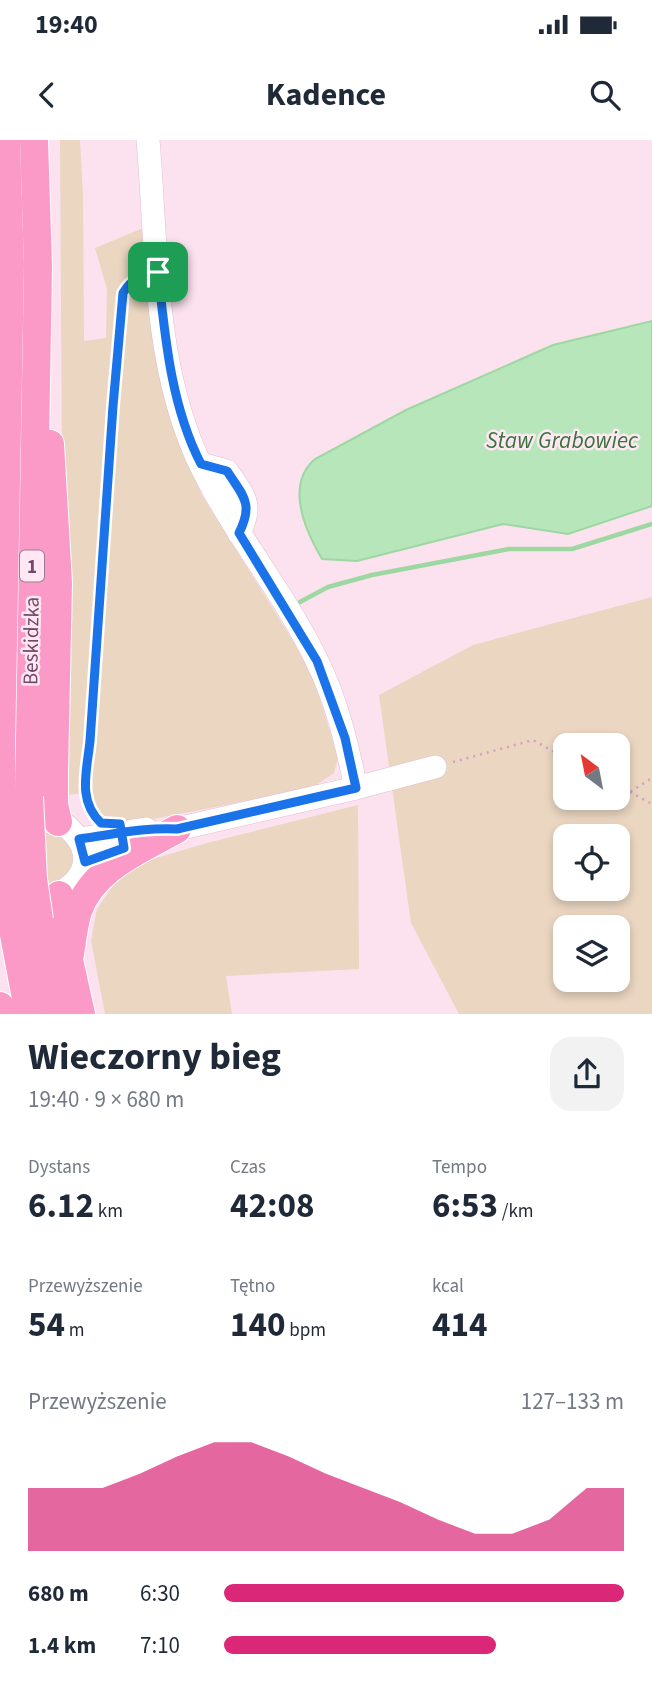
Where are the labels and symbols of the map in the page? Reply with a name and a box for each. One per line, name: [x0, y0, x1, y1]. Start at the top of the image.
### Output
pin: [128, 242, 188, 302]
water label: Staw Grabowiec: [486, 424, 638, 457]
road number: 1: [20, 550, 44, 582]
street label: Beskidzka: [15, 597, 47, 685]
north arrow: [553, 733, 630, 810]

